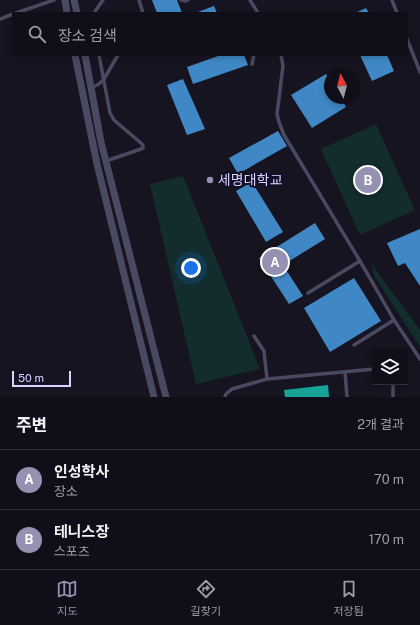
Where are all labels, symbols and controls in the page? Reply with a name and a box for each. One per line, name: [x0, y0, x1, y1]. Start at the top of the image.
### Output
search box: [12, 12, 408, 56]
icon: search: [26, 23, 48, 45]
text: 장소 검색: [58, 27, 117, 44]
north arrow: [324, 68, 360, 104]
pin: B: [355, 165, 381, 195]
place label: 세명대학교: [218, 172, 283, 188]
marker: 세명대학교: [205, 175, 215, 185]
pin: A: [262, 247, 288, 277]
your location: [181, 258, 201, 278]
map controls: [372, 349, 408, 385]
button: layers: [372, 349, 408, 385]
scale bar: [12, 369, 71, 388]
text: 50 m: [18, 372, 44, 384]
text: 주변: [16, 415, 47, 435]
text: 2개 결과: [357, 417, 404, 432]
text: 인성학사: [54, 463, 109, 480]
text: A: [24, 472, 34, 487]
text: 70 m: [374, 472, 404, 487]
text: 장소: [54, 484, 78, 499]
text: 테니스장: [54, 523, 109, 540]
text: B: [25, 532, 33, 547]
text: 170 m: [369, 532, 404, 547]
text: 스포츠: [54, 544, 90, 559]
tab: 지도: [56, 578, 78, 618]
tab: 길찾기: [191, 578, 221, 618]
tab: 저장됨: [333, 578, 364, 618]

